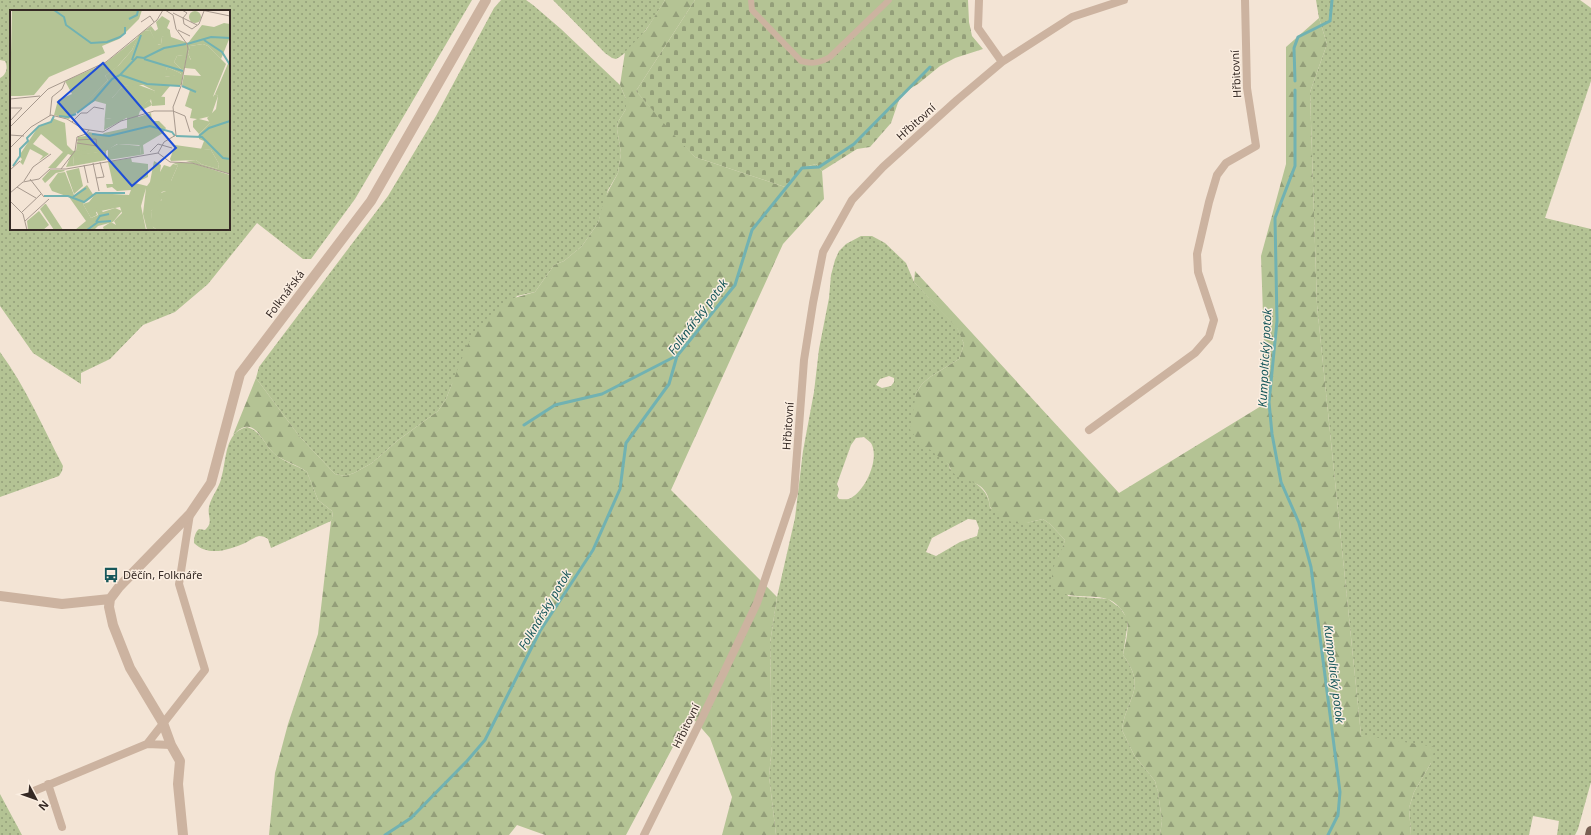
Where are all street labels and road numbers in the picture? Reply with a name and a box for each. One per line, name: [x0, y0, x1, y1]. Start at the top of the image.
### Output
street label: Hřbitovní: [1227, 49, 1244, 98]
street label: Hřbitovní: [893, 99, 939, 143]
street label: Folknářská: [262, 267, 307, 321]
street label: Hřbitovní: [778, 400, 797, 450]
street label: Hřbitovní: [668, 700, 703, 751]

